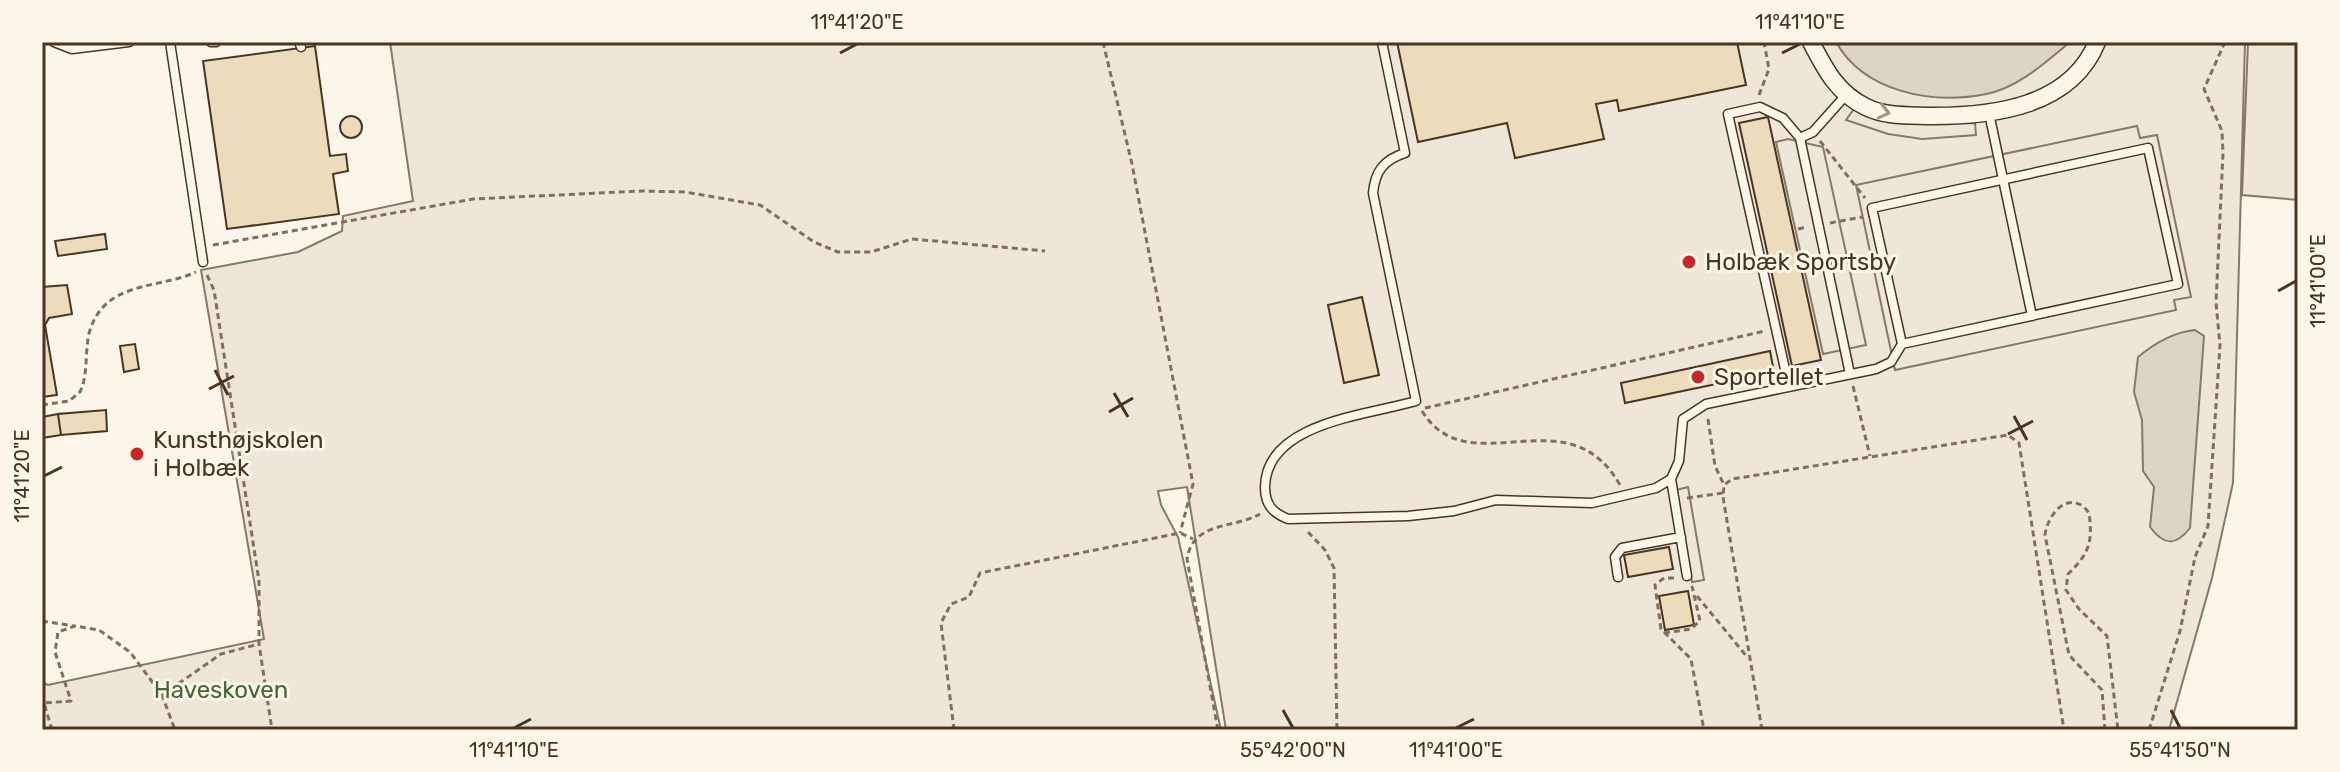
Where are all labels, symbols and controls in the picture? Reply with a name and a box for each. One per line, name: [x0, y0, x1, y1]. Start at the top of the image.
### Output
text: 11°41'20"E: [811, 10, 904, 34]
text: 11°41'10"E: [1755, 10, 1845, 34]
one-way arrow: [1876, 103, 1890, 120]
text: 11°41'00"E: [2306, 234, 2330, 328]
place label: Holbæk Sportsby: [1705, 248, 1896, 276]
marker: Holbæk Sportsby: [1680, 253, 1698, 271]
place label: Sportellet: [1714, 363, 1823, 391]
marker: Sportellet: [1689, 368, 1707, 386]
place label: Kunsthøjskolen i Holbæk: [153, 426, 324, 482]
text: 11°41'20"E: [10, 430, 34, 523]
marker: Kunsthøjskolen i Holbæk: [128, 445, 146, 463]
park label: Haveskoven: [154, 676, 288, 704]
text: 11°41'10"E: [469, 738, 559, 762]
text: 55°42'00"N: [1240, 738, 1346, 762]
text: 11°41'00"E: [1409, 738, 1503, 762]
text: 55°41'50"N: [2129, 738, 2231, 762]

